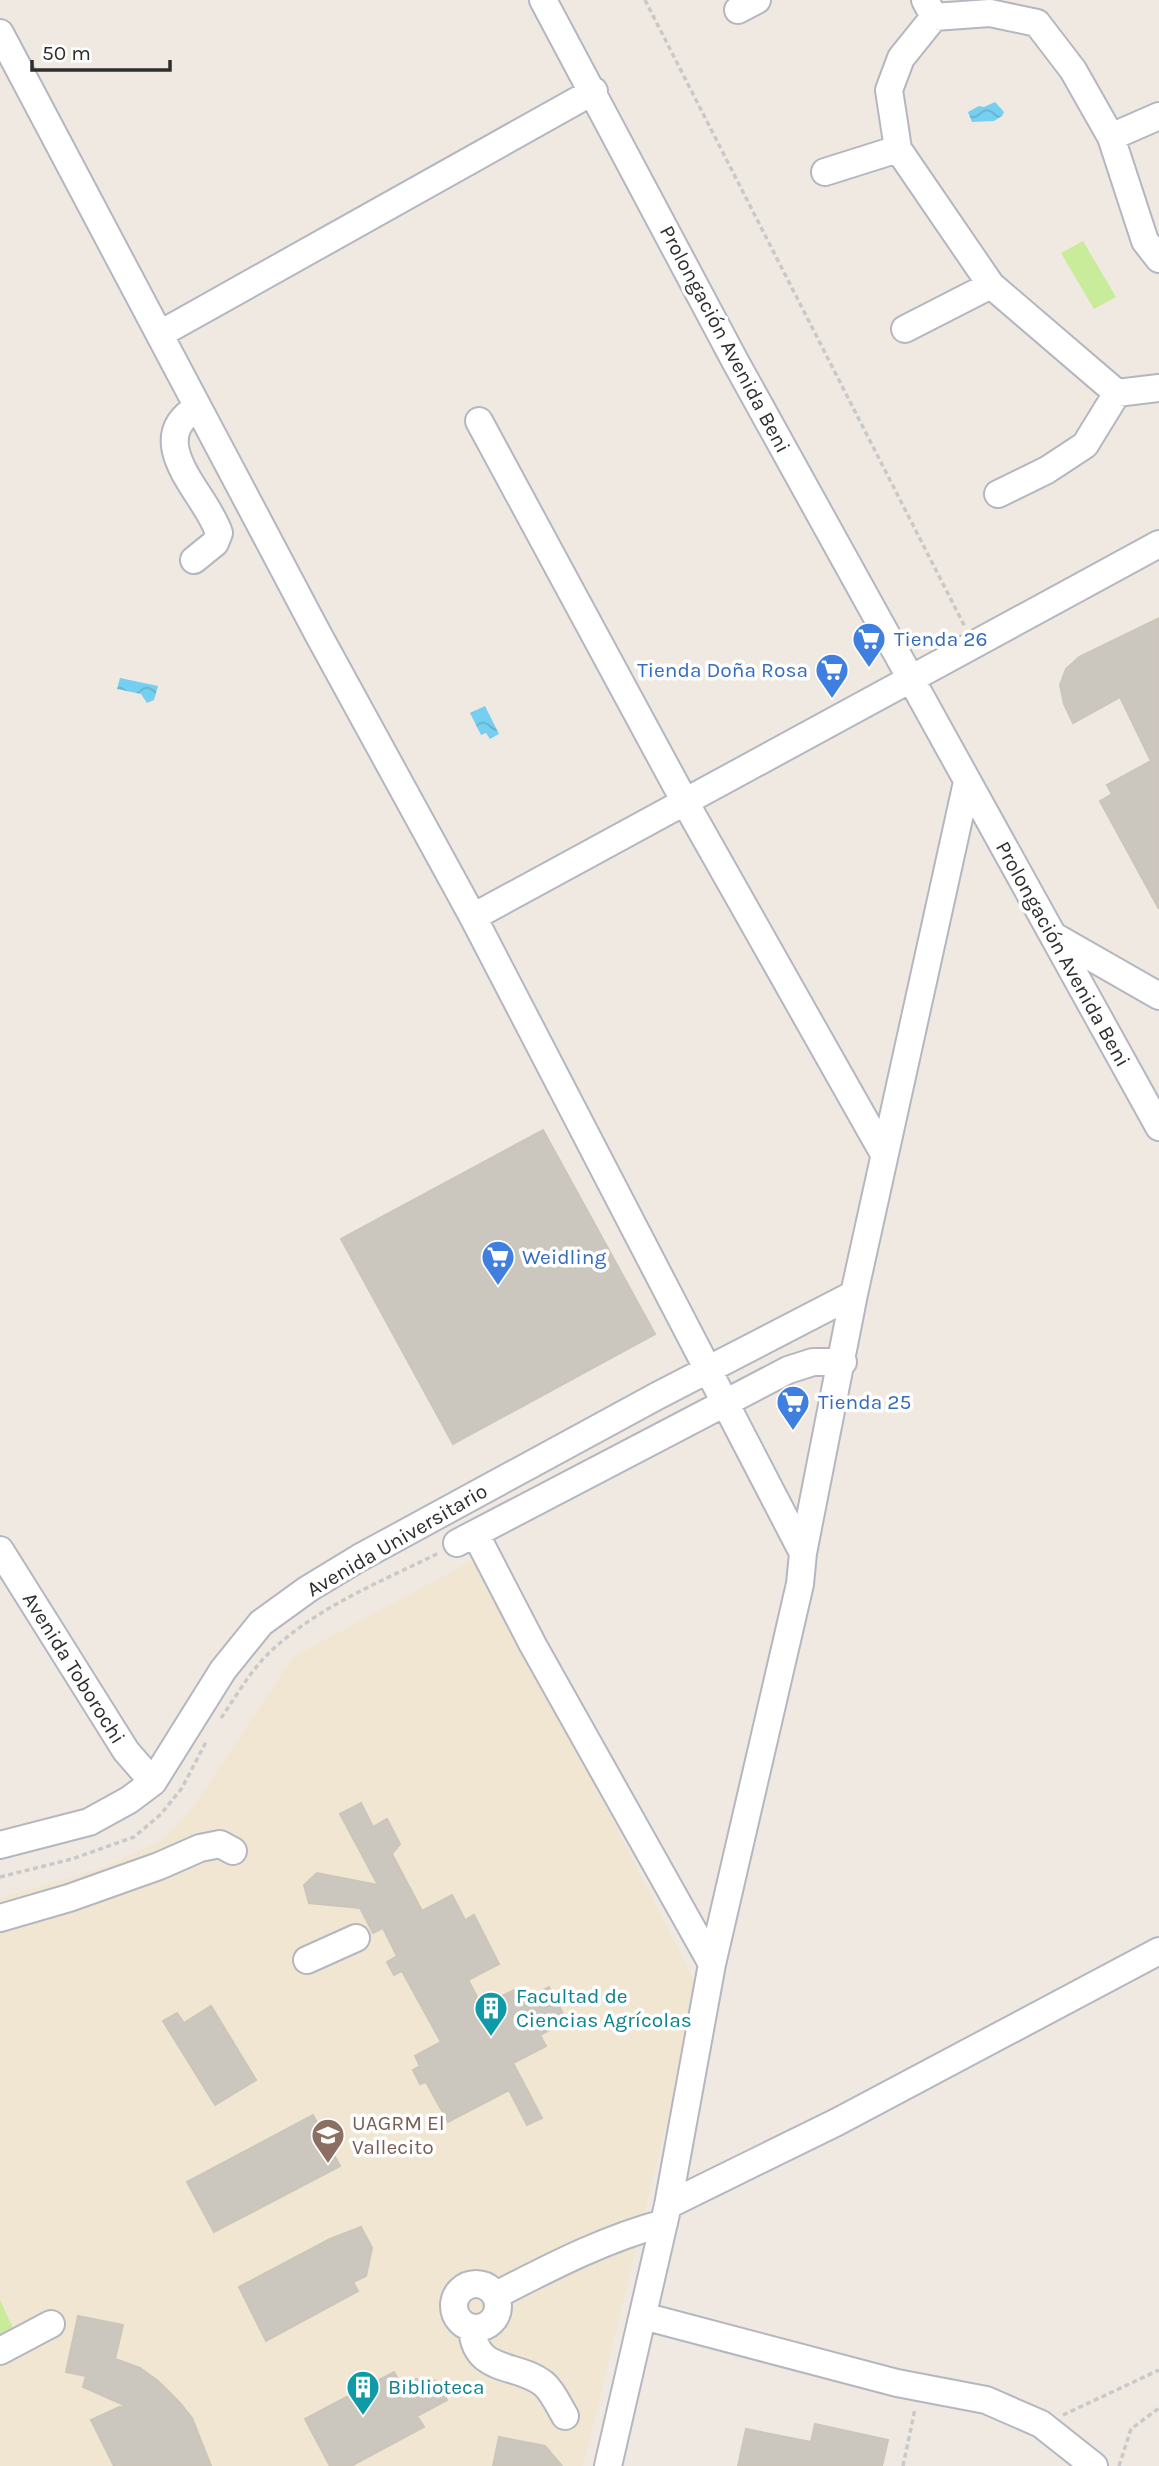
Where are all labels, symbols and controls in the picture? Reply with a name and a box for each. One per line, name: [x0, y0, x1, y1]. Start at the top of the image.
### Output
scale bar: [32, 28, 170, 72]
text: 50 m: [42, 41, 91, 65]
street label: Prolongación Avenida Beni: [655, 221, 795, 457]
supermarket icon: Tienda 26: [850, 620, 888, 669]
place label: Tienda 26: [894, 627, 987, 651]
supermarket icon: Tienda Doña Rosa: [813, 651, 851, 700]
place label: Tienda Doña Rosa: [637, 658, 808, 682]
street label: Prolongación Avenida Beni: [991, 837, 1135, 1071]
supermarket icon: Weidling: [479, 1238, 517, 1287]
place label: Weidling: [522, 1245, 606, 1269]
supermarket icon: Tienda 25: [774, 1383, 812, 1432]
place label: Tienda 25: [818, 1390, 911, 1414]
street label: Avenida Universitario: [302, 1478, 492, 1602]
street label: Avenida Toborochi: [18, 1588, 130, 1748]
place label: Facultad de Ciencias Agrícolas: [516, 1984, 692, 2032]
building icon: Facultad de Ciencias Agrícolas: [472, 1989, 510, 2038]
place label: UAGRM El Vallecito: [352, 2111, 445, 2159]
school or university icon: UAGRM El Vallecito: [309, 2116, 347, 2165]
building icon: Biblioteca: [344, 2368, 382, 2417]
place label: Biblioteca: [388, 2375, 484, 2399]

